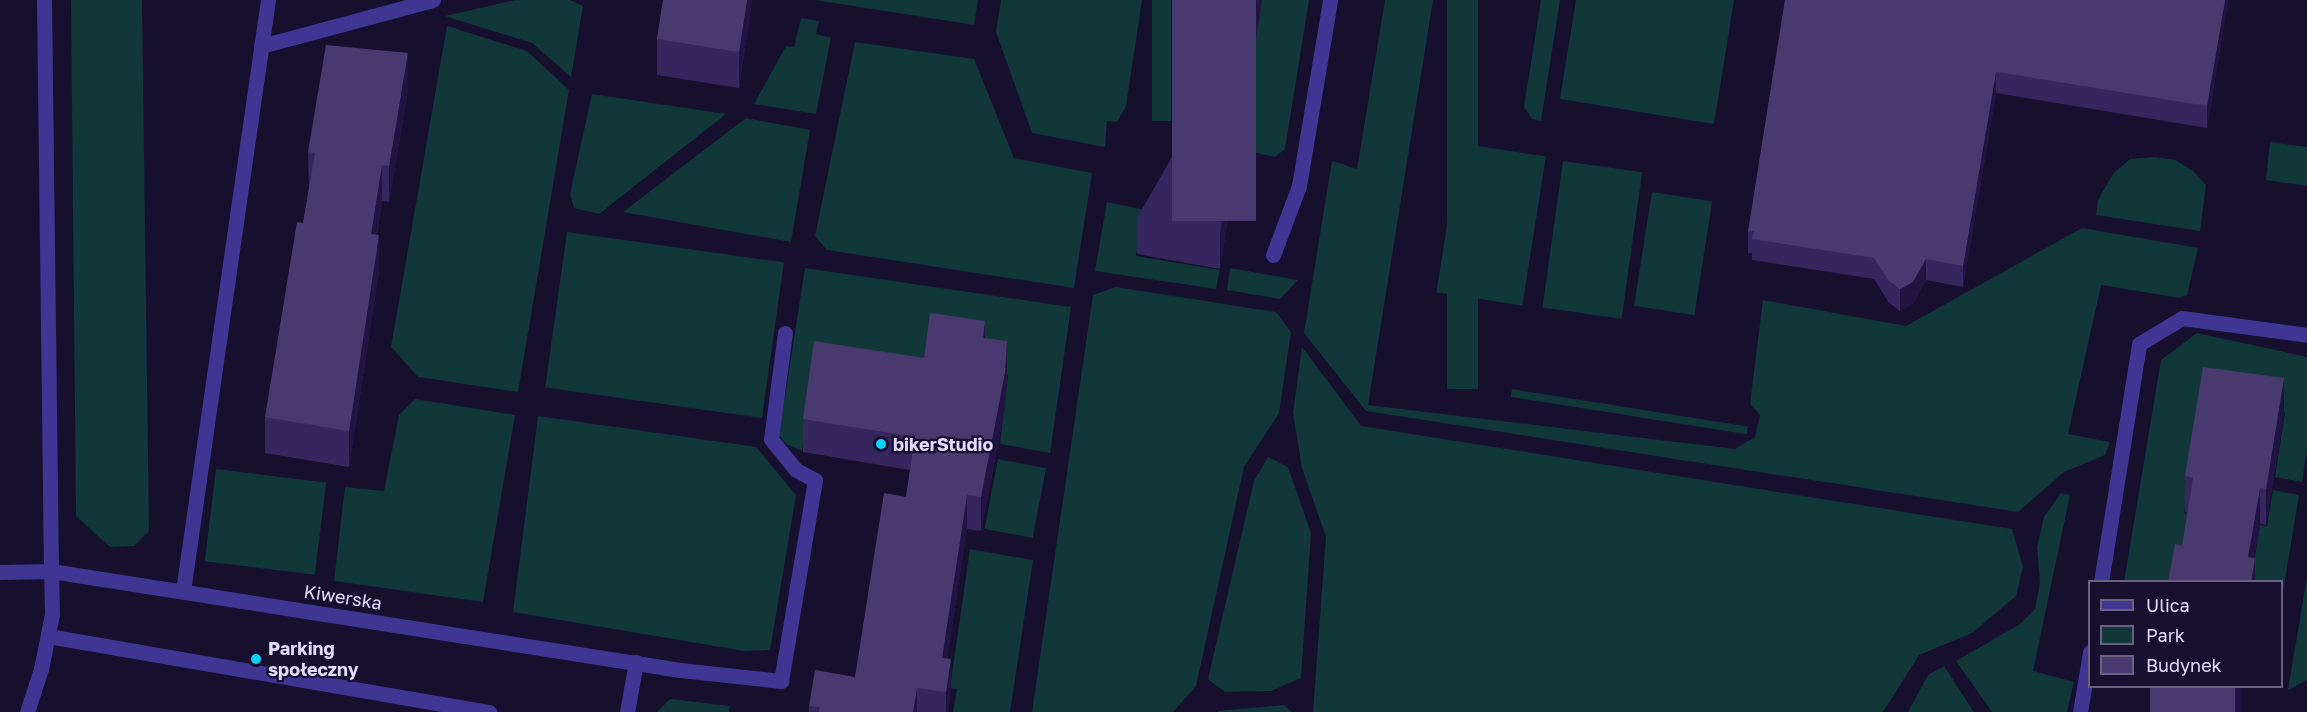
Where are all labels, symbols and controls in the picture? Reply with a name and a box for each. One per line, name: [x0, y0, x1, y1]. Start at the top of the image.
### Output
place label: bikerStudio: [893, 433, 993, 455]
marker: bikerStudio: [874, 437, 888, 451]
street label: Kiwerska: [302, 580, 384, 614]
legend: [2088, 580, 2283, 688]
text: Ulica: [2146, 594, 2190, 616]
text: Park: [2146, 624, 2185, 646]
place label: Parking społeczny: [268, 638, 358, 680]
marker: Parking społeczny: [249, 652, 263, 666]
text: Budynek: [2146, 654, 2222, 676]

